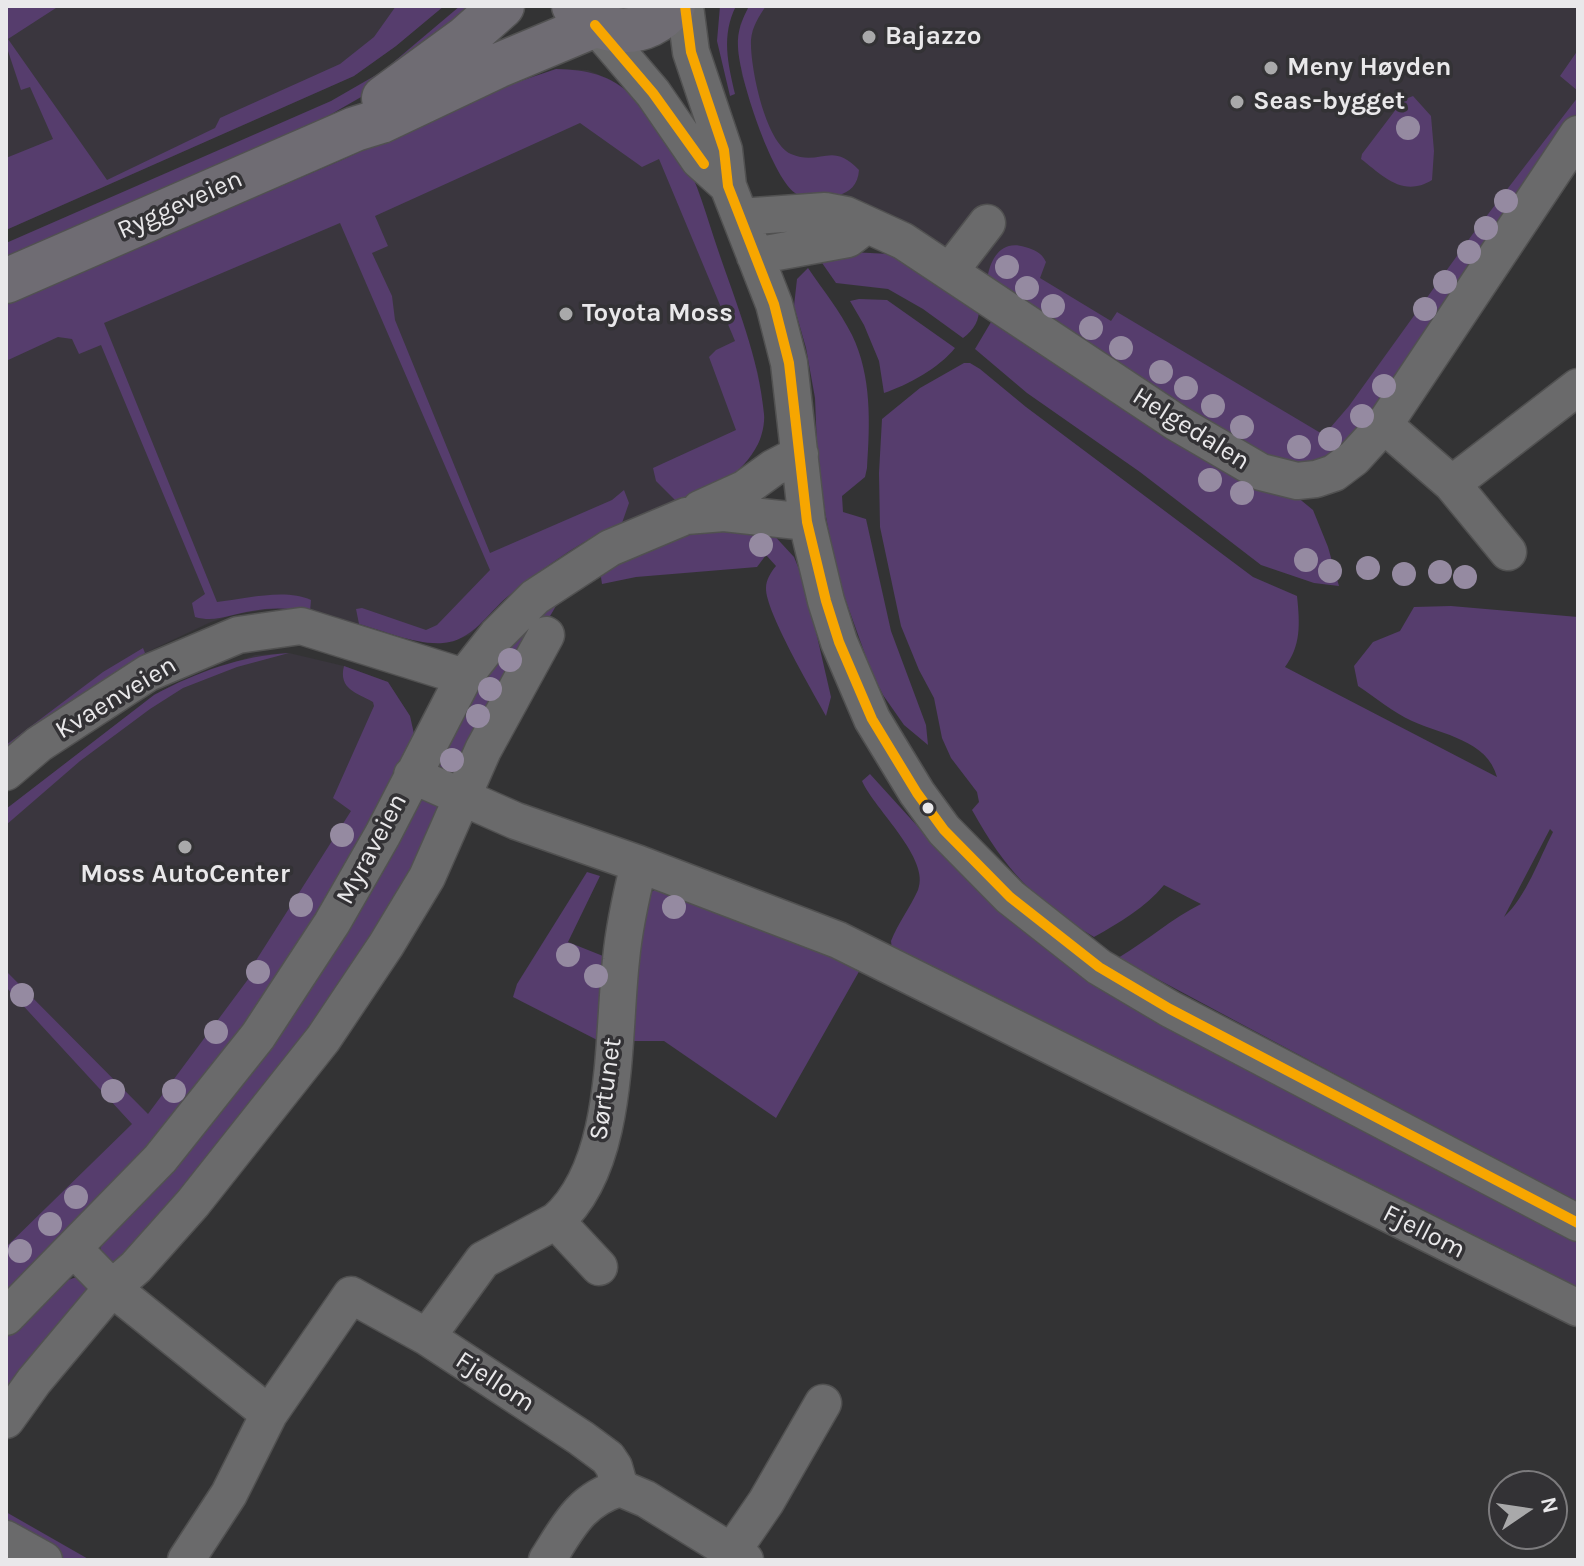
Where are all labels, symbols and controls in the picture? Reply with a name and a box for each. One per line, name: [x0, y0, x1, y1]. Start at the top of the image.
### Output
place label: Bajazzo: [885, 21, 981, 53]
marker: Bajazzo: [860, 28, 878, 46]
place label: Meny Høyden: [1287, 52, 1451, 84]
marker: Meny Høyden: [1262, 59, 1280, 77]
place label: Seas-bygget: [1253, 86, 1405, 118]
marker: Seas-bygget: [1228, 93, 1246, 111]
street label: Ryggeveien: [113, 164, 247, 246]
place label: Toyota Moss: [582, 298, 733, 330]
marker: Toyota Moss: [557, 305, 575, 323]
street label: Helgedalen: [1127, 381, 1255, 477]
street label: Kvaenveien: [50, 650, 182, 746]
street label: Myraveien: [330, 788, 414, 910]
unlabelled marker: [920, 800, 936, 816]
marker: Moss AutoCenter: [176, 838, 194, 856]
place label: Moss AutoCenter: [80, 859, 290, 891]
street label: Sørtunet: [583, 1036, 629, 1142]
street label: Fjellom: [1378, 1198, 1470, 1266]
street label: Fjellom: [450, 1345, 540, 1419]
north arrow: [1488, 1470, 1568, 1550]
text: N: [1535, 1494, 1564, 1516]

